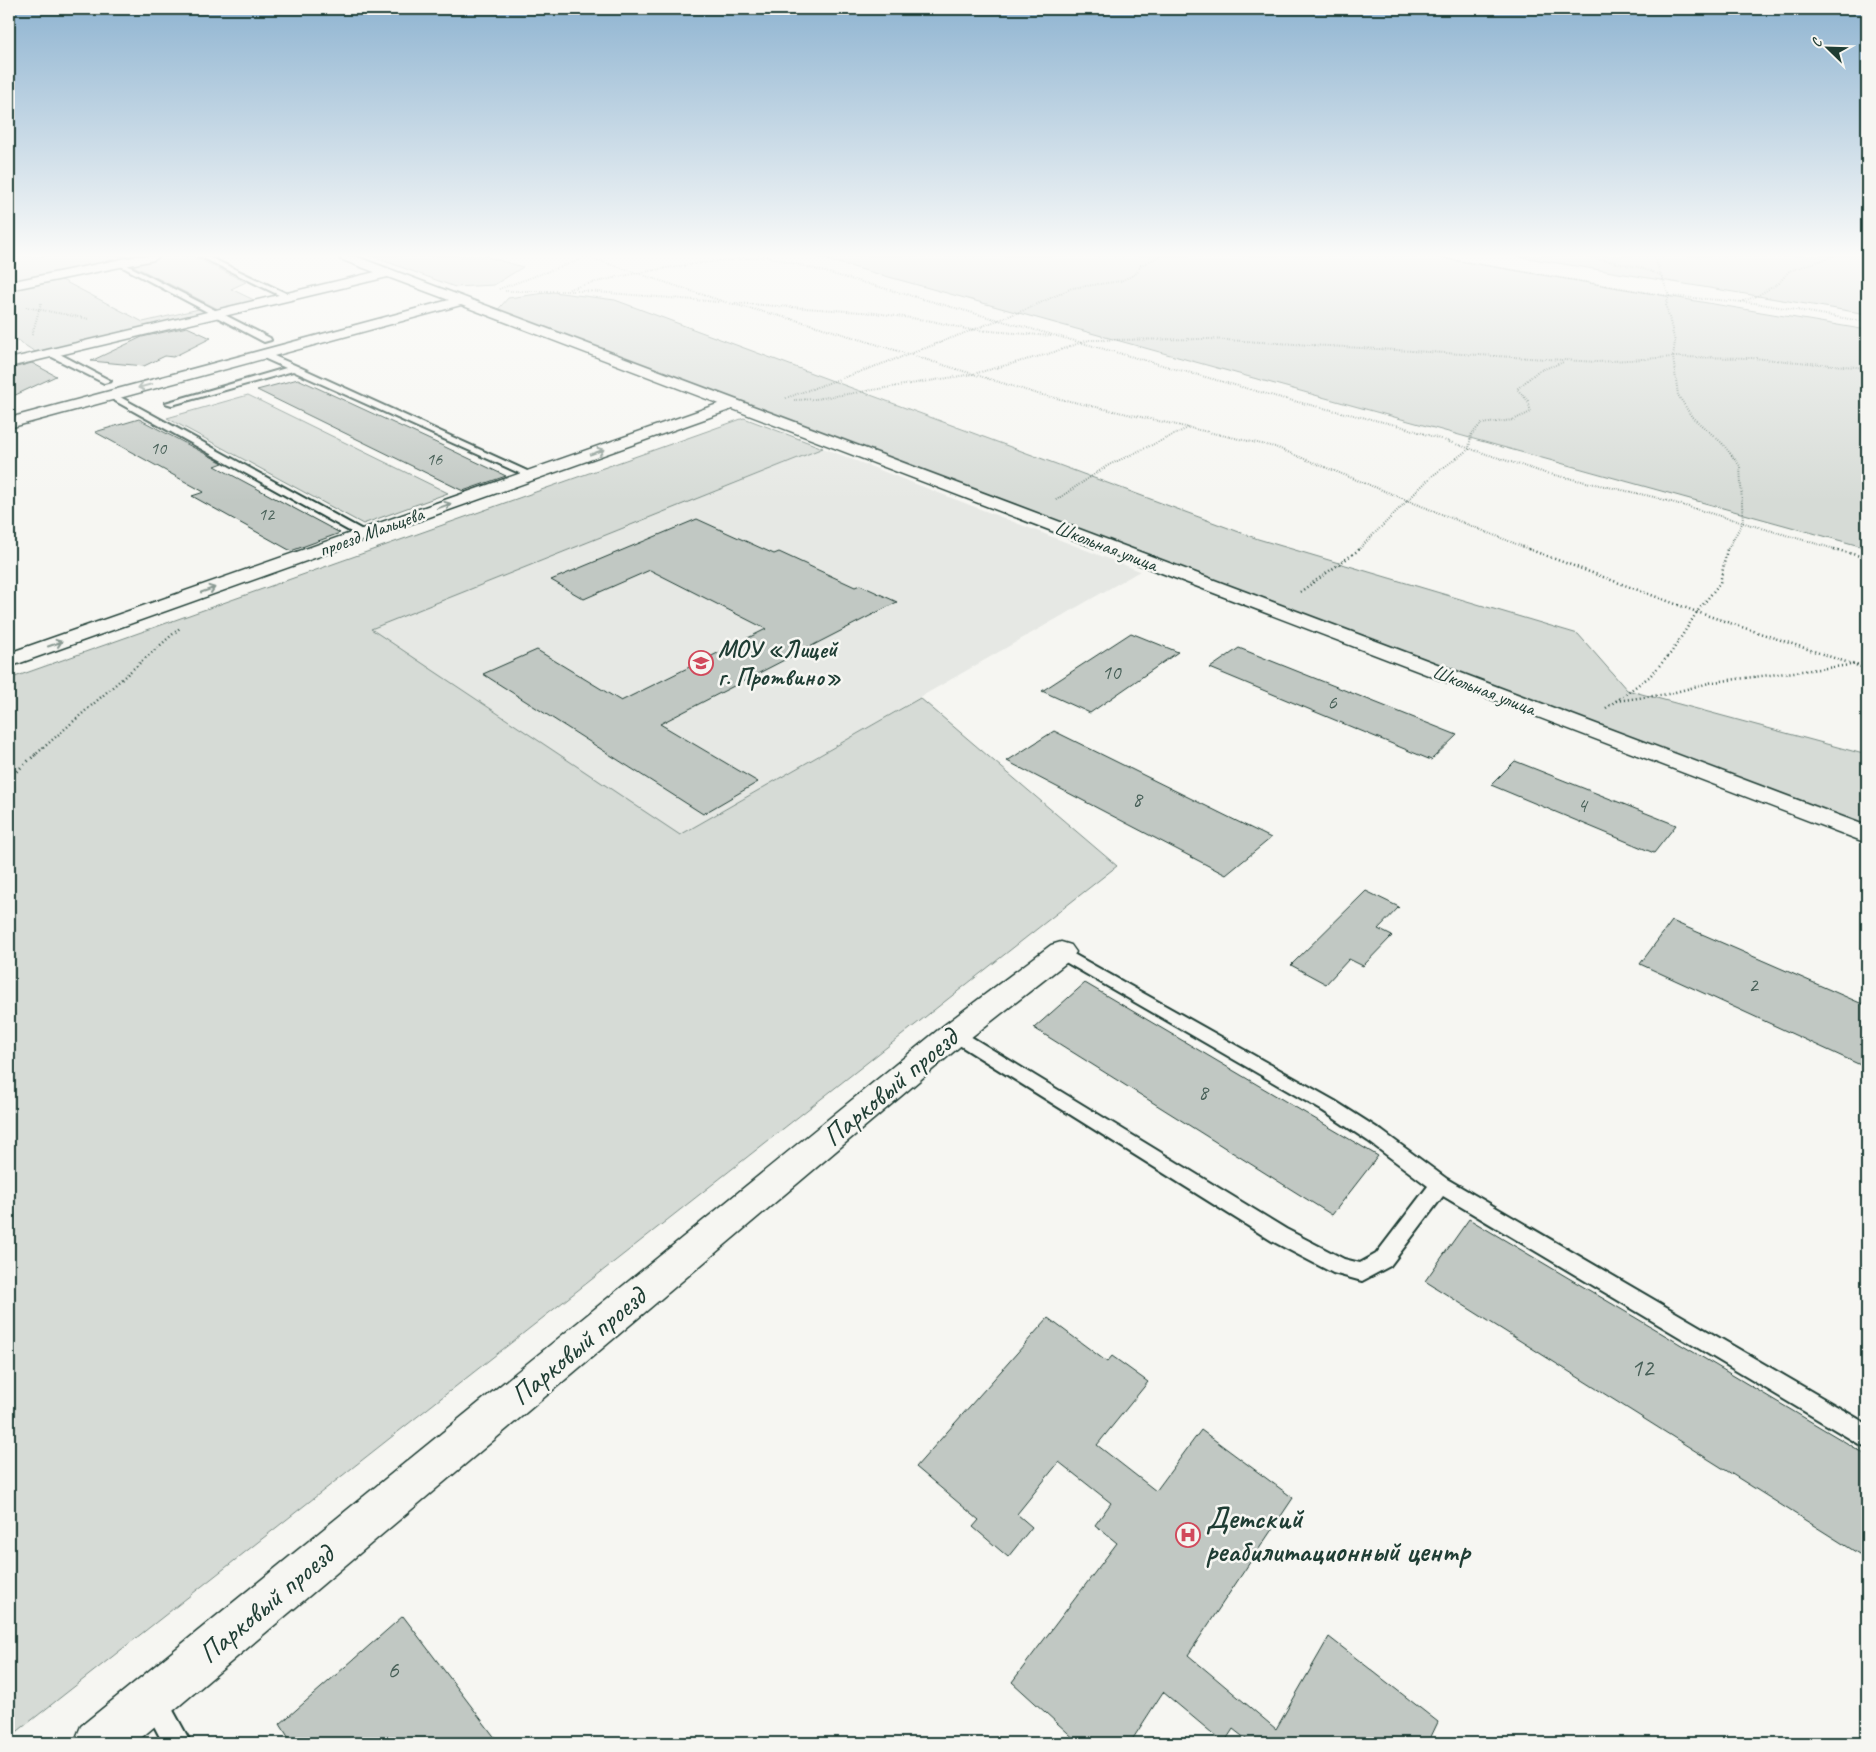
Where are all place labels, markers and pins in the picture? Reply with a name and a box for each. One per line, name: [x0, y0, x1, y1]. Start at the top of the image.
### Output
place label: МОУ «Лицей г. Протвино»: [718, 634, 841, 692]
school or university icon: МОУ «Лицей г. Протвино»: [688, 650, 714, 676]
place label: Детский реабилитационный центр: [1206, 1500, 1472, 1570]
hospital icon: Детский реабилитационный центр: [1175, 1522, 1201, 1548]

